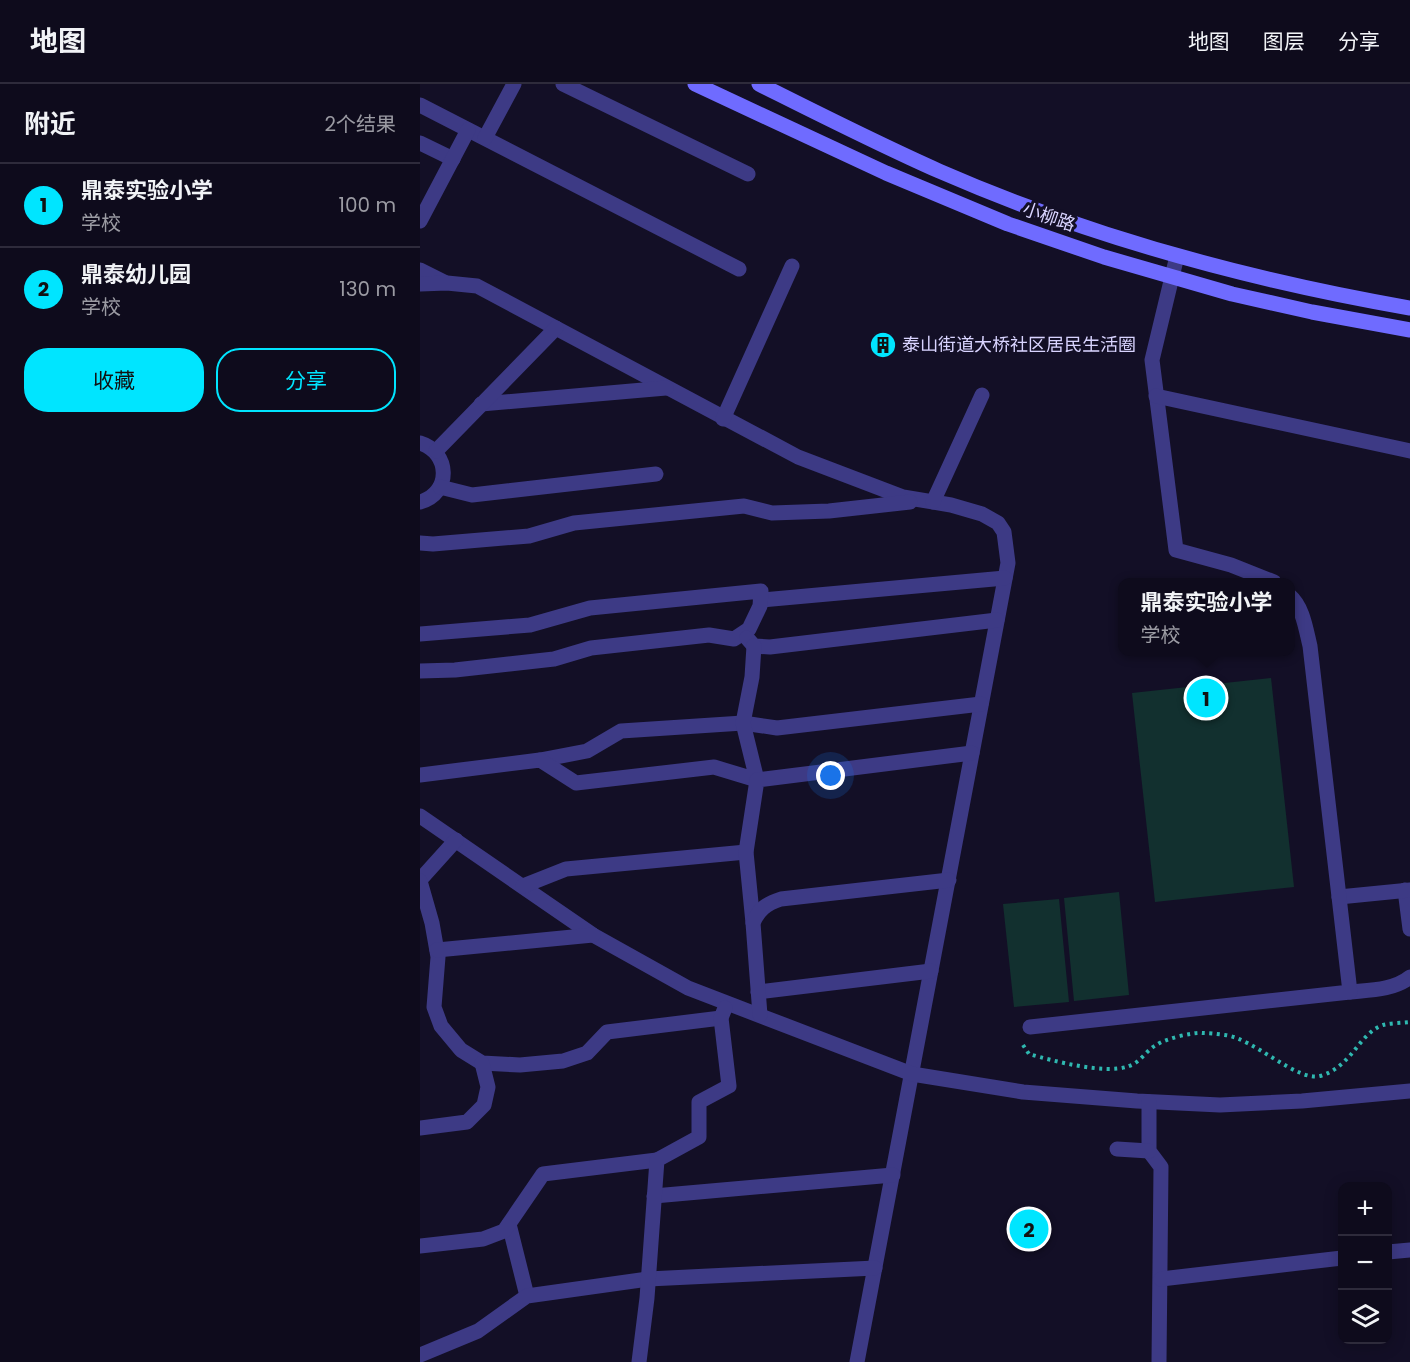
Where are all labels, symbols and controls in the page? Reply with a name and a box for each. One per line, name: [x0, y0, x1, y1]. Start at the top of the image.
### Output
text: 地图: [30, 22, 86, 61]
text: 地图: [1188, 27, 1230, 56]
text: 图层: [1263, 27, 1305, 56]
text: 分享: [1338, 27, 1380, 56]
text: 附近: [24, 106, 76, 142]
text: 2个结果: [325, 110, 396, 138]
text: 鼎泰实验小学: [81, 175, 213, 206]
text: 1: [40, 191, 47, 219]
text: 100 m: [339, 191, 396, 219]
street label: 小柳路: [1020, 196, 1079, 237]
text: 学校: [81, 209, 121, 237]
text: 鼎泰幼儿园: [81, 259, 191, 290]
text: 2: [38, 275, 49, 303]
text: 130 m: [339, 275, 396, 303]
text: 学校: [81, 293, 121, 321]
building icon: 泰山街道大桥社区居民生活圈: [868, 330, 898, 360]
place label: 泰山街道大桥社区居民生活圈: [902, 332, 1136, 357]
button: 收藏: [24, 348, 204, 412]
button: 分享: [216, 348, 396, 412]
popup: [1118, 578, 1295, 656]
text: 鼎泰实验小学: [1140, 587, 1273, 618]
text: 学校: [1140, 621, 1180, 649]
pin: 1: [1186, 676, 1226, 720]
your location: [816, 761, 845, 790]
map controls: [1338, 1182, 1392, 1344]
button: +: [1338, 1182, 1392, 1236]
pin: 2: [1010, 1206, 1048, 1252]
button: −: [1338, 1236, 1392, 1290]
button: layers: [1338, 1290, 1392, 1344]

